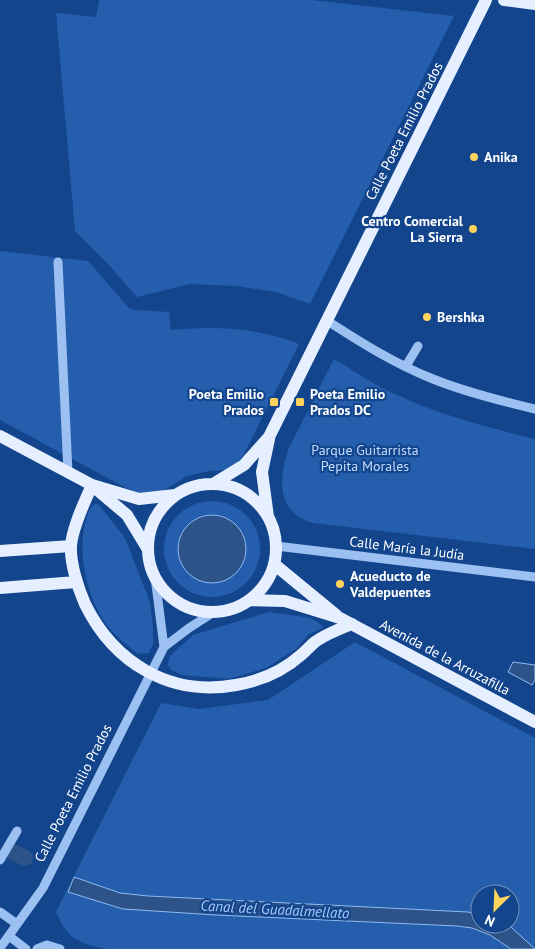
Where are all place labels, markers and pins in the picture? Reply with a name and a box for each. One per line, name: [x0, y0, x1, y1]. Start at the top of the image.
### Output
place label: Anika: [484, 148, 518, 166]
marker: Anika: [468, 151, 480, 163]
place label: Centro Comercial La Sierra: [361, 212, 464, 246]
marker: Centro Comercial La Sierra: [467, 223, 479, 235]
place label: Bershka: [437, 308, 485, 326]
marker: Bershka: [421, 311, 433, 323]
place label: Poeta Emilio Prados: [189, 385, 264, 419]
place label: Poeta Emilio Prados DC: [310, 385, 386, 419]
marker: Poeta Emilio Prados: [268, 396, 280, 408]
marker: Poeta Emilio Prados DC: [294, 396, 306, 408]
place label: Acueducto de Valdepuentes: [349, 567, 431, 601]
marker: Acueducto de Valdepuentes: [334, 578, 346, 590]

